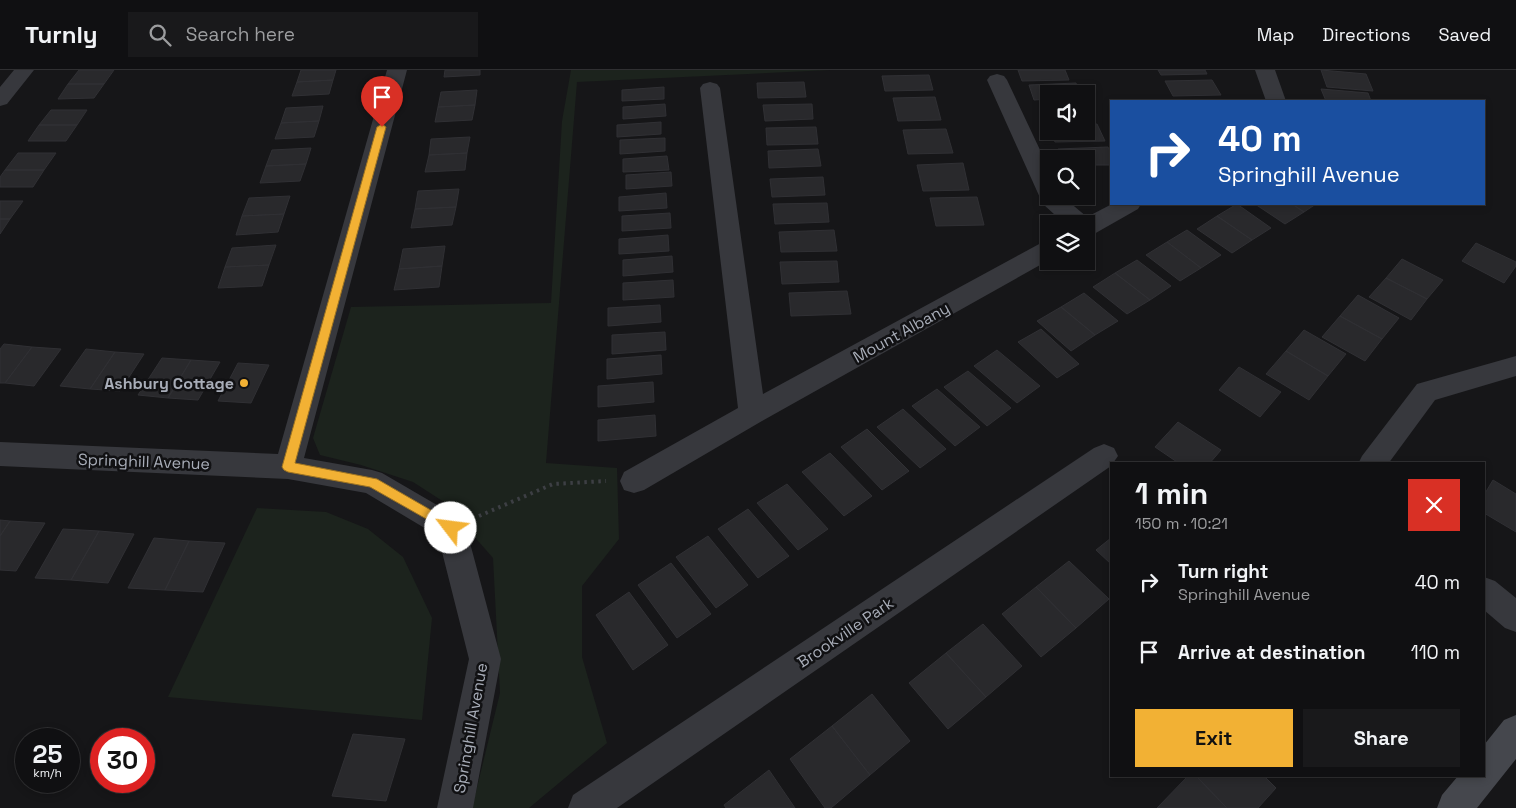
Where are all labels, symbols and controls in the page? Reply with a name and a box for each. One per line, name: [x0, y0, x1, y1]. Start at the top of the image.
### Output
search box: [128, 12, 478, 57]
text: Turnly: [25, 19, 98, 50]
icon: search: [146, 21, 174, 49]
text: Search here: [186, 22, 295, 47]
text: Map: [1257, 23, 1294, 46]
text: Directions: [1322, 23, 1411, 46]
text: Saved: [1439, 23, 1491, 46]
pin: [361, 76, 403, 127]
icon: arrive: [368, 83, 396, 111]
map controls: [1040, 85, 1095, 270]
button: sound: [1040, 85, 1095, 140]
text: 40 m: [1218, 117, 1302, 161]
icon: right: [1135, 120, 1200, 185]
button: search: [1040, 150, 1095, 205]
text: Springhill Avenue: [1218, 160, 1400, 188]
button: layers: [1040, 215, 1095, 270]
street label: Mount Albany: [849, 297, 953, 368]
place label: Ashbury Cottage: [104, 373, 234, 394]
marker: Ashbury Cottage: [238, 377, 250, 389]
street label: Springhill Avenue: [78, 449, 210, 474]
text: 1 min: [1135, 474, 1208, 513]
button: close: [1408, 479, 1460, 531]
position arrow: [424, 501, 476, 553]
text: 150 m · 10:21: [1135, 513, 1228, 534]
text: Turn right: [1178, 559, 1268, 584]
icon: right: [1135, 568, 1163, 596]
text: 40 m: [1415, 570, 1460, 595]
text: Springhill Avenue: [1178, 584, 1310, 605]
street label: Brookville Park: [793, 592, 898, 672]
icon: arrive: [1135, 638, 1163, 666]
text: Arrive at destination: [1178, 640, 1366, 665]
text: 110 m: [1411, 640, 1460, 665]
street label: Springhill Avenue: [449, 661, 492, 795]
button: Exit: [1135, 709, 1293, 767]
button: Share: [1303, 709, 1460, 767]
speed limit sign: 30: [90, 728, 155, 793]
text: 25: [33, 738, 62, 770]
text: km/h: [33, 765, 62, 781]

